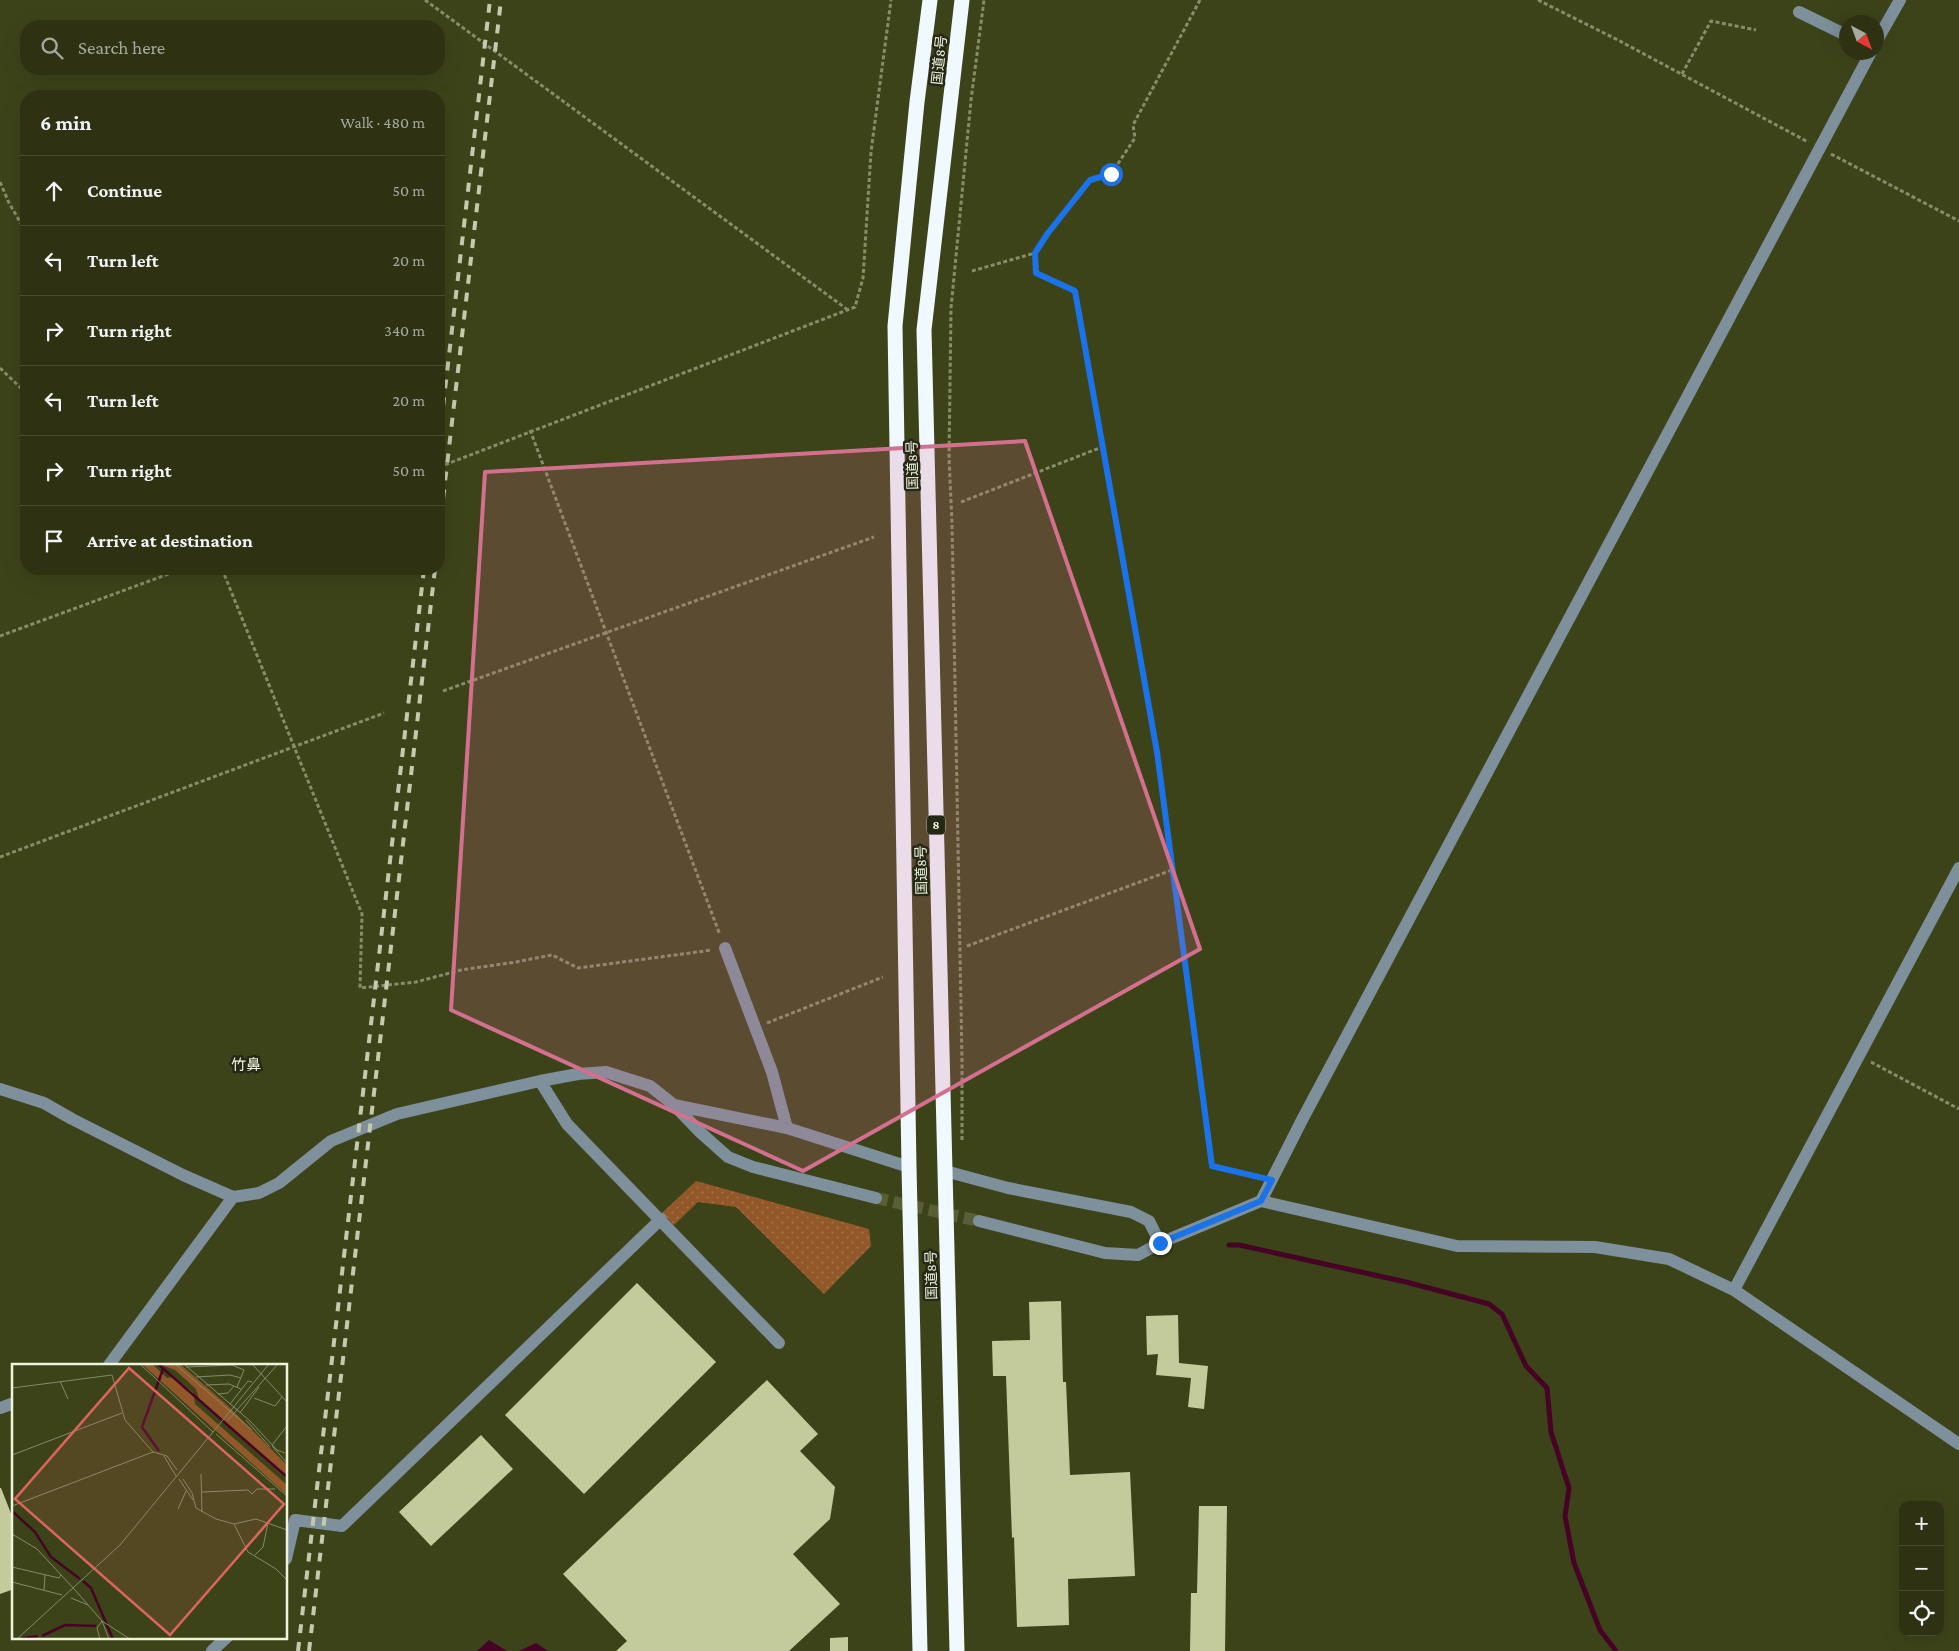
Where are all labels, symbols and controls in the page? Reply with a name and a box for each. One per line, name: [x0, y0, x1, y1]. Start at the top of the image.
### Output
north arrow: [1839, 15, 1884, 60]
search box: [20, 20, 445, 75]
icon: search: [38, 34, 66, 62]
street label: 国道8号: [928, 35, 950, 85]
text: Search here: [78, 37, 165, 58]
text: 6 min: [40, 111, 91, 135]
text: Walk · 480 m: [340, 114, 425, 131]
route start: [1100, 163, 1123, 186]
icon: ahead: [40, 177, 68, 205]
text: Continue: [87, 180, 162, 201]
text: 50 m: [393, 182, 425, 199]
icon: left: [40, 247, 68, 275]
text: Turn left: [87, 250, 159, 271]
text: 20 m: [392, 252, 425, 269]
icon: right: [40, 317, 68, 345]
text: Turn right: [87, 320, 172, 341]
text: 340 m: [384, 322, 425, 339]
icon: left: [40, 387, 68, 415]
text: Turn left: [87, 390, 159, 411]
text: 20 m: [392, 392, 425, 409]
street label: 国道8号: [904, 440, 920, 490]
icon: right: [40, 457, 68, 485]
text: Turn right: [87, 460, 172, 481]
text: 50 m: [393, 462, 425, 479]
icon: arrive: [40, 527, 68, 555]
text: Arrive at destination: [87, 530, 253, 551]
road number: 8: [927, 816, 945, 834]
street label: 国道8号: [913, 845, 929, 895]
district label: 竹鼻: [231, 1057, 261, 1073]
route end: [1149, 1232, 1172, 1255]
street label: 国道8号: [923, 1250, 939, 1300]
inset map: [12, 1364, 288, 1638]
map controls: [1899, 1501, 1944, 1636]
button: +: [1899, 1501, 1944, 1546]
button: −: [1899, 1546, 1944, 1591]
button: locate: [1899, 1591, 1944, 1636]

